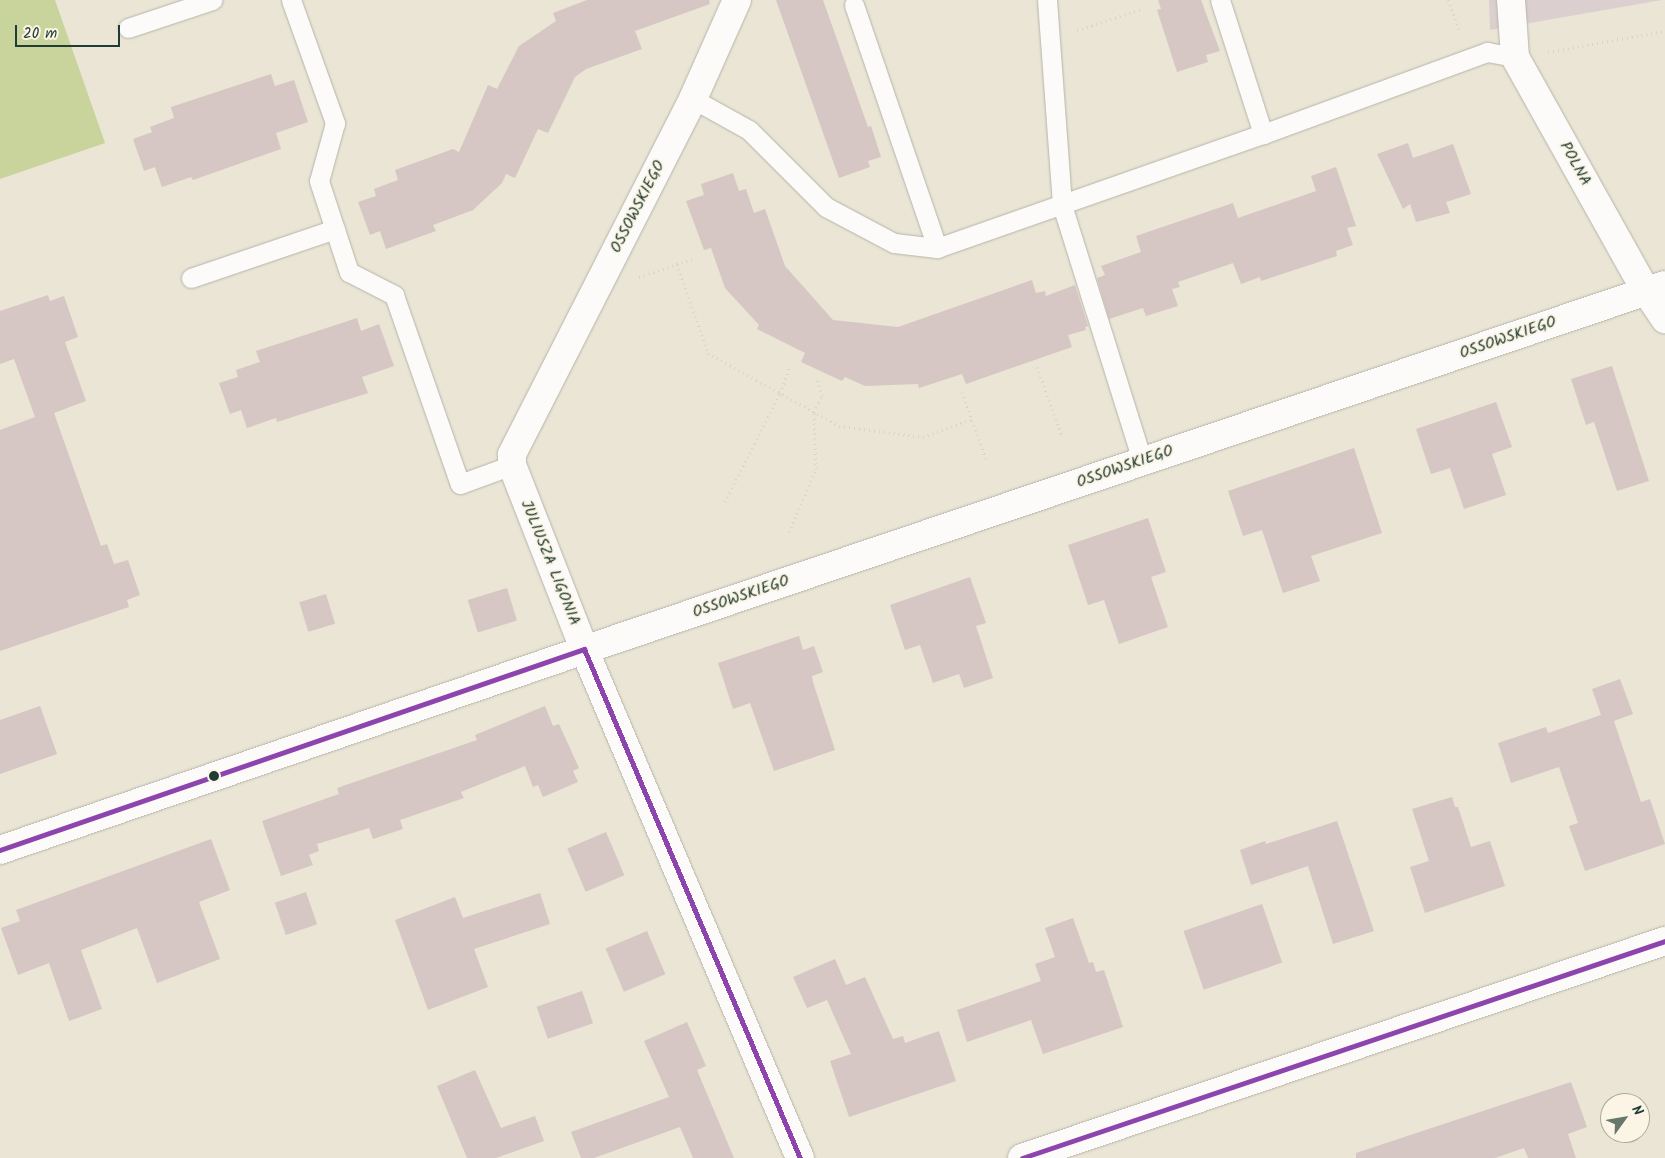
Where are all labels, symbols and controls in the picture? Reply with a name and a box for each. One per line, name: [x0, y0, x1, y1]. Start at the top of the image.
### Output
scale bar: [18, 15, 122, 47]
text: 20 m: [23, 22, 57, 46]
street label: POLNA: [1555, 138, 1595, 190]
street label: OSSOWSKIEGO: [607, 158, 669, 256]
street label: OSSOWSKIEGO: [1457, 312, 1559, 364]
street label: OSSOWSKIEGO: [1074, 441, 1176, 493]
street label: JULIUSZA LIGONIA: [516, 497, 584, 629]
street label: OSSOWSKIEGO: [690, 571, 792, 623]
unlabelled marker: [209, 771, 219, 781]
north arrow: [1600, 1093, 1650, 1143]
text: N: [1625, 1101, 1649, 1120]

